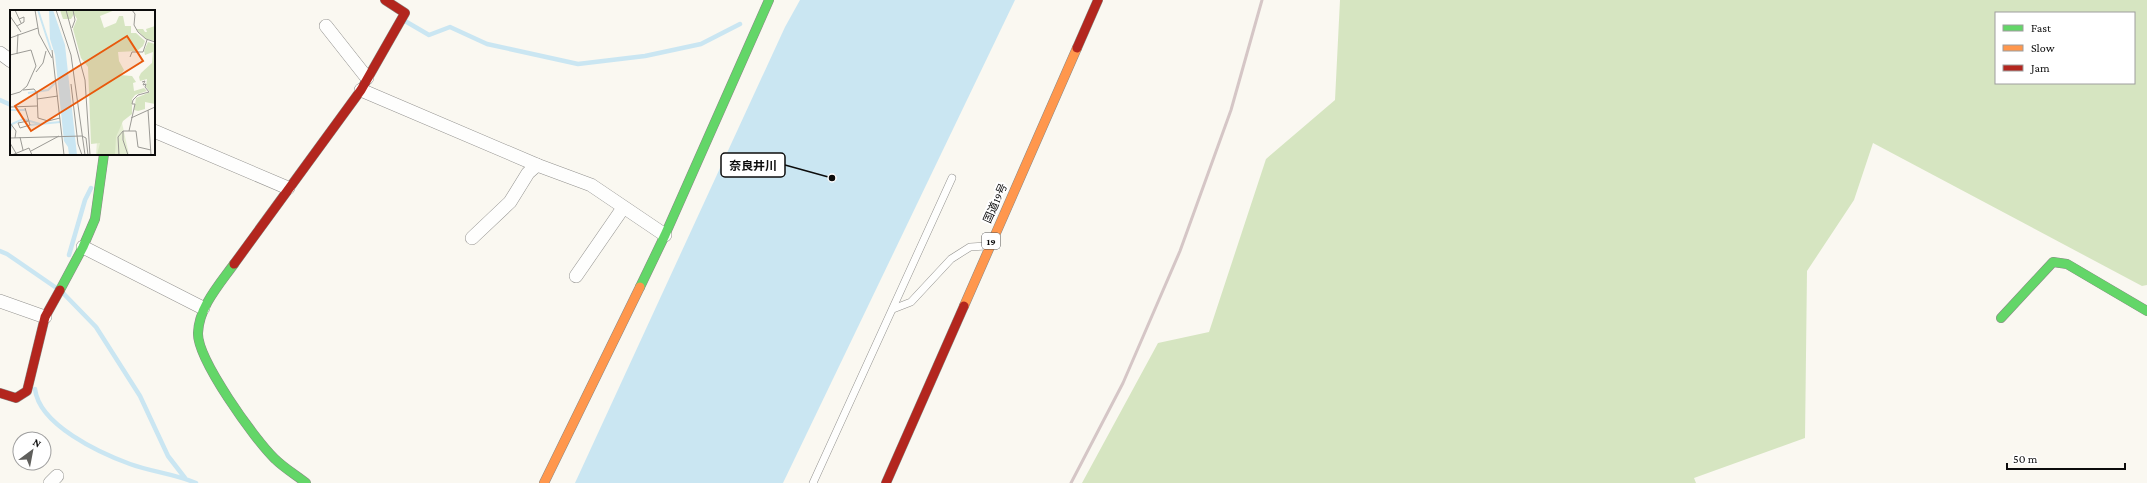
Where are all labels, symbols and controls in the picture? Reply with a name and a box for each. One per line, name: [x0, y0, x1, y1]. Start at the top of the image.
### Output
inset map: [10, 10, 155, 155]
legend: [1995, 12, 2135, 84]
text: Fast: [2031, 21, 2052, 35]
text: Slow: [2031, 41, 2055, 55]
text: Jam: [2030, 61, 2050, 75]
callout: 奈良井川: [721, 153, 785, 177]
text: 奈良井川: [729, 159, 777, 173]
street label: 国道19号: [981, 181, 1009, 225]
road number: 19: [982, 233, 1000, 249]
north arrow: [12, 431, 52, 471]
text: N: [31, 435, 44, 450]
scale bar: [2007, 445, 2125, 471]
text: 50 m: [2013, 452, 2038, 466]

